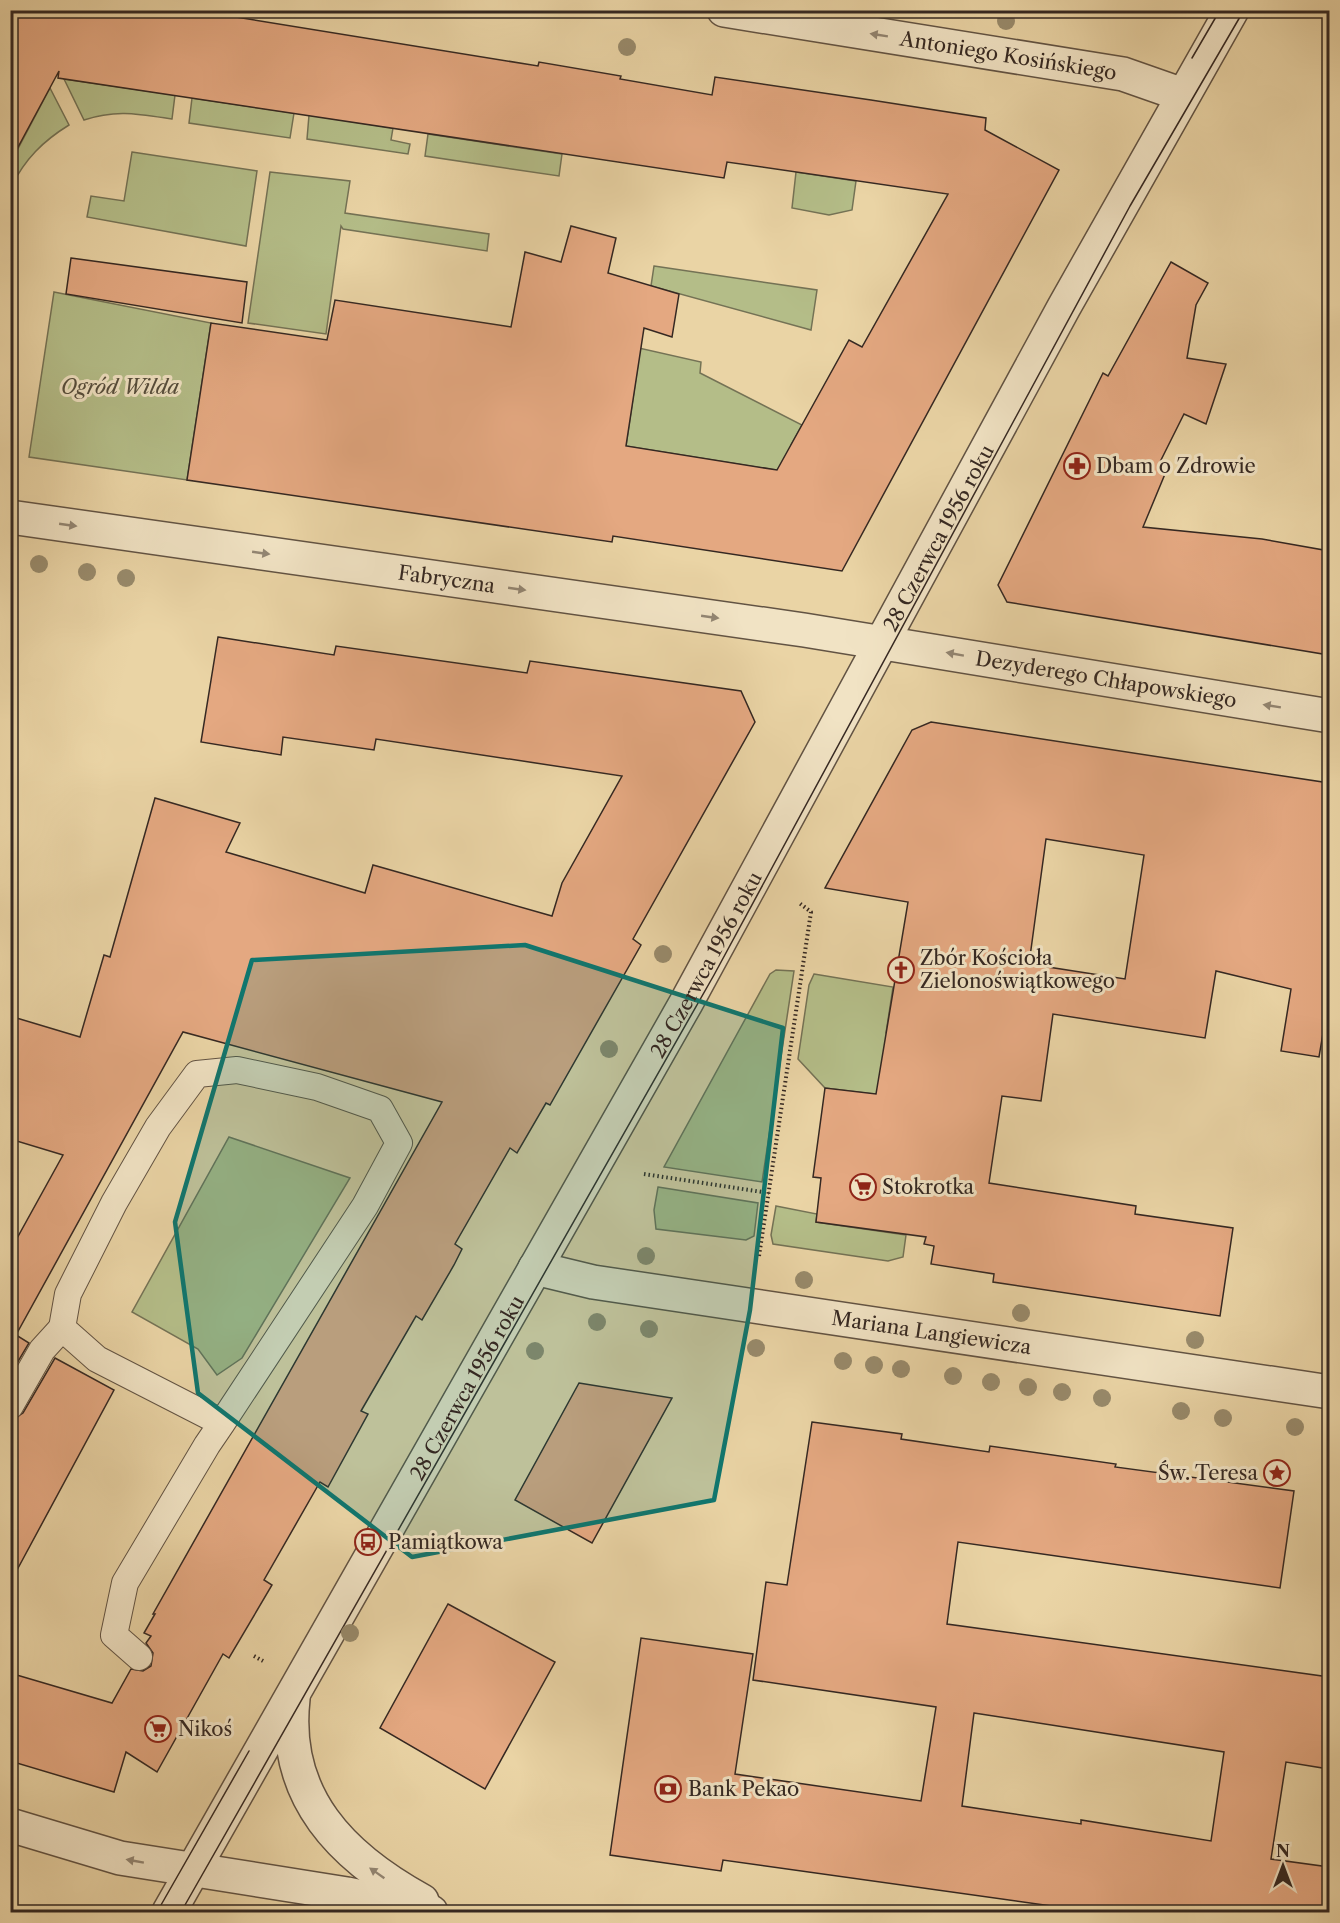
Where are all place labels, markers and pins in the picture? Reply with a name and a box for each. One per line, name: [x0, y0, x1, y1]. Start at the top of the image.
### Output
pharmacy icon: Dbam o Zdrowie: [1062, 451, 1092, 481]
place label: Dbam o Zdrowie: [1096, 454, 1256, 478]
place label: Zbór Kościoła Zielonoświątkowego: [920, 946, 1115, 993]
church icon: Zbór Kościoła Zielonoświątkowego: [886, 955, 916, 985]
supermarket icon: Stokrotka: [848, 1172, 878, 1202]
place label: Stokrotka: [882, 1175, 975, 1199]
place icon: Św. Teresa: [1262, 1458, 1292, 1488]
place label: Św. Teresa: [1158, 1460, 1258, 1485]
bus stop icon: Pamiątkowa: [353, 1527, 383, 1557]
place label: Pamiątkowa: [388, 1530, 503, 1554]
supermarket icon: Nikoś: [143, 1714, 173, 1744]
place label: Nikoś: [178, 1717, 232, 1741]
bank icon: Bank Pekao: [653, 1774, 683, 1804]
place label: Bank Pekao: [688, 1777, 799, 1801]

